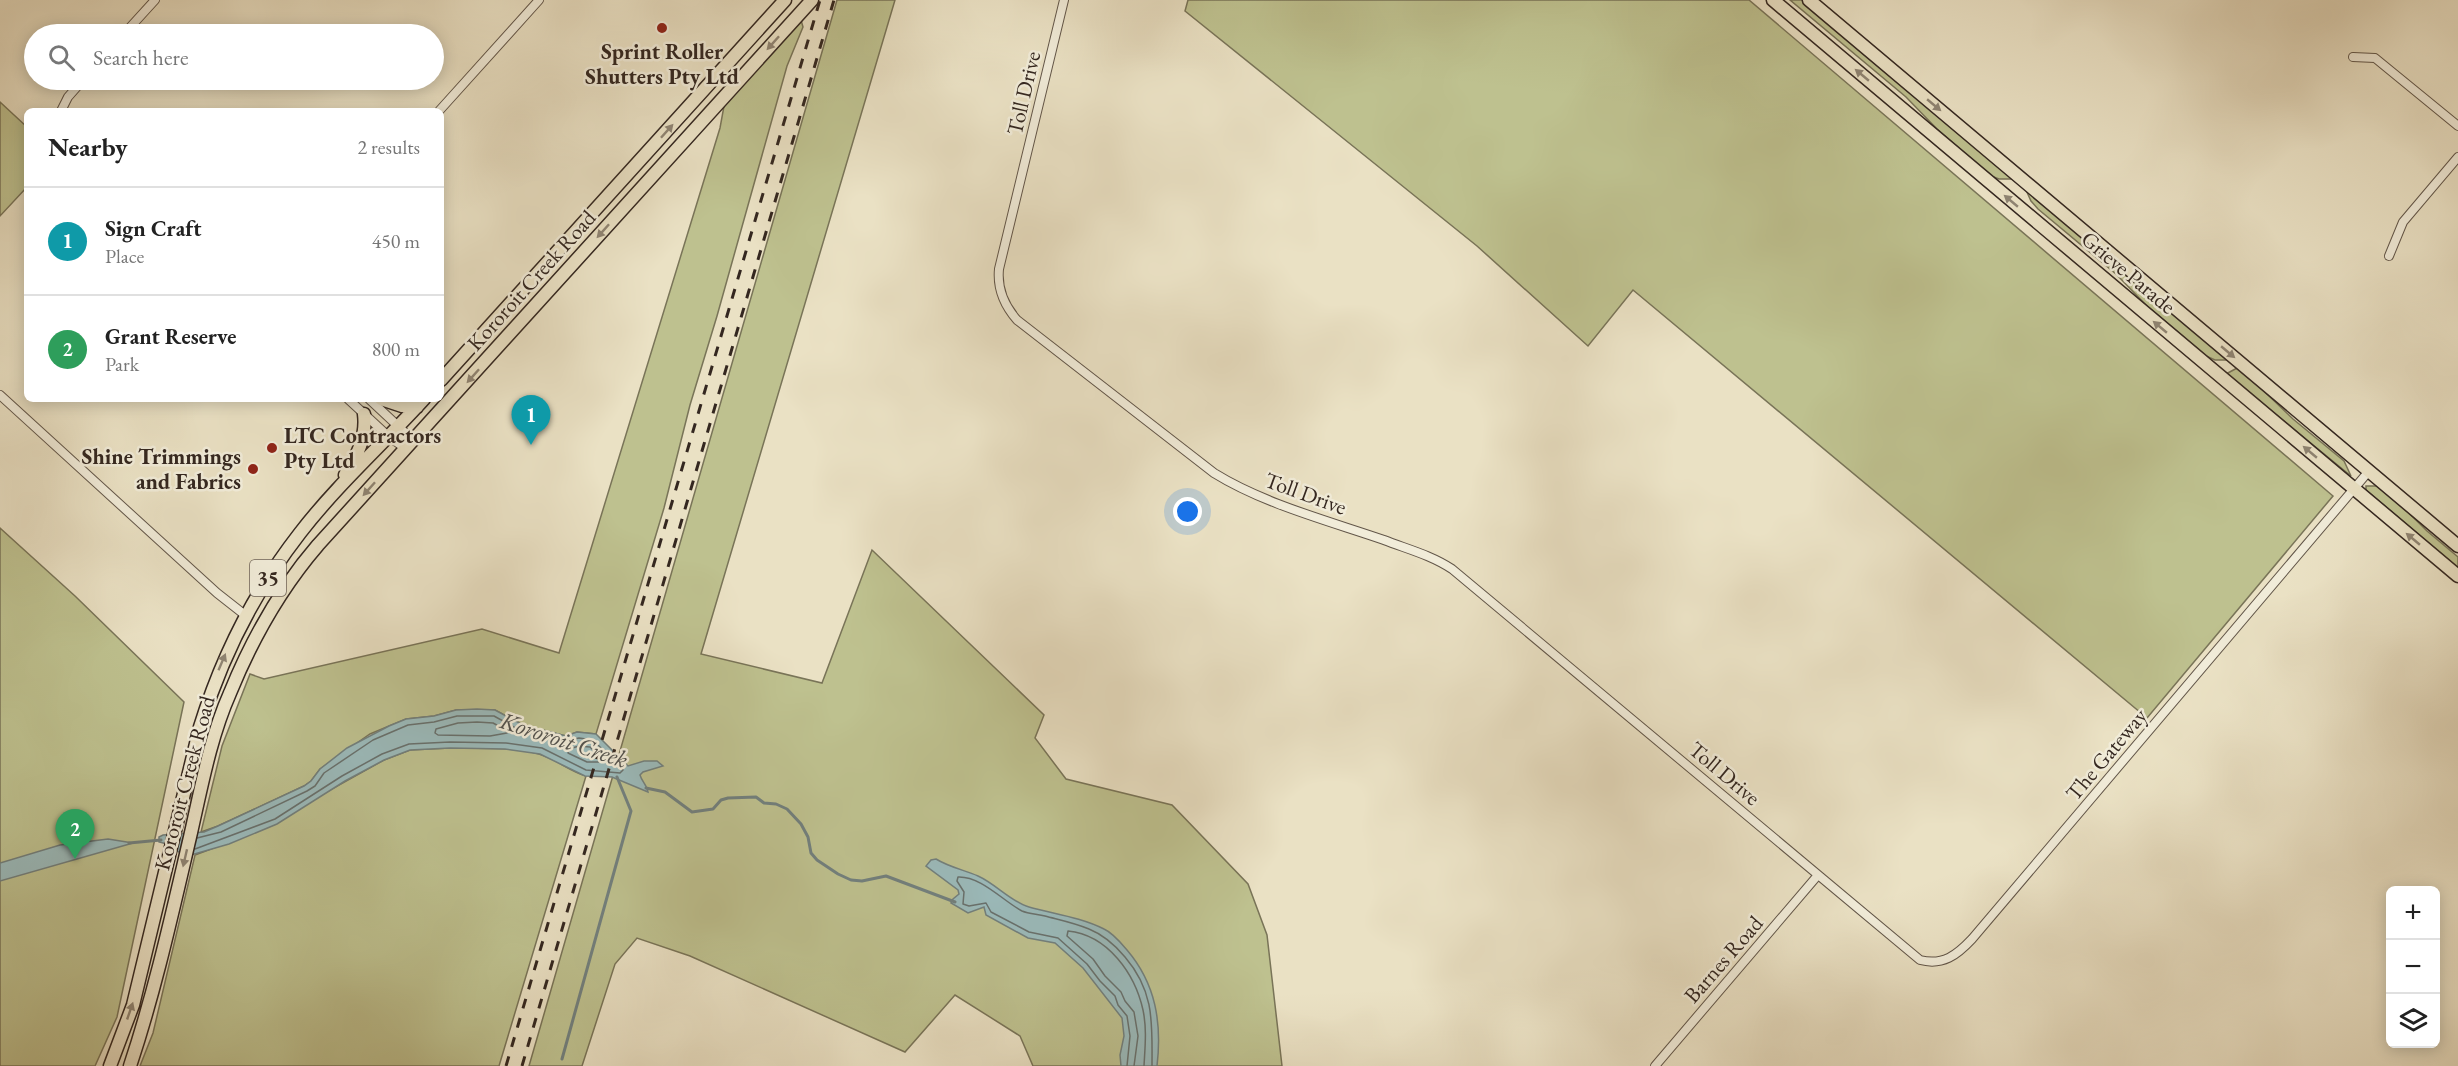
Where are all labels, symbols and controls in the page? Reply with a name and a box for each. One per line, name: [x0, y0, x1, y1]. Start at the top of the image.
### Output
marker: Sprint Roller Shutters Pty Ltd: [655, 21, 669, 35]
search box: [24, 24, 444, 90]
one-way arrow: [766, 36, 780, 51]
place label: Sprint Roller Shutters Pty Ltd: [585, 37, 739, 91]
icon: search: [45, 41, 78, 74]
text: Search here: [93, 43, 188, 72]
street label: Toll Drive: [1000, 48, 1047, 138]
one-way arrow: [1854, 69, 1870, 82]
one-way arrow: [1926, 98, 1941, 111]
one-way arrow: [660, 124, 673, 139]
text: Nearby: [48, 130, 128, 164]
text: 2 results: [357, 134, 420, 160]
one-way arrow: [2004, 195, 2019, 208]
street label: Kororoit Creek Road: [460, 203, 603, 357]
text: Sign Craft: [105, 214, 202, 243]
one-way arrow: [596, 224, 610, 239]
street label: Grieve Parade: [2075, 224, 2182, 321]
text: 1: [62, 228, 73, 254]
text: 450 m: [372, 228, 420, 254]
text: Place: [105, 243, 144, 269]
one-way arrow: [2152, 320, 2168, 333]
text: Grant Reserve: [105, 322, 236, 351]
text: 2: [62, 336, 73, 362]
text: 800 m: [372, 336, 420, 362]
one-way arrow: [2220, 346, 2236, 359]
text: Park: [105, 351, 139, 377]
one-way arrow: [466, 369, 480, 383]
pin: 1: [512, 396, 550, 445]
place label: LTC Contractors Pty Ltd: [284, 421, 441, 475]
marker: LTC Contractors Pty Ltd: [265, 441, 279, 455]
place label: Shine Trimmings and Fabrics: [82, 442, 241, 496]
one-way arrow: [2303, 446, 2318, 459]
marker: Shine Trimmings and Fabrics: [246, 462, 260, 476]
street label: Toll Drive: [1261, 465, 1351, 522]
one-way arrow: [362, 481, 376, 496]
your location: [1173, 497, 1202, 526]
one-way arrow: [2405, 532, 2421, 545]
road number: 35: [250, 560, 286, 596]
one-way arrow: [218, 654, 227, 671]
street label: Kororoit Creek Road: [147, 692, 222, 874]
street label: The Gateway: [2059, 702, 2154, 807]
water label: Kororoit Creek: [496, 704, 632, 775]
street label: Toll Drive: [1683, 735, 1767, 812]
pin: 2: [56, 810, 94, 859]
one-way arrow: [180, 849, 189, 868]
map controls: [2386, 886, 2440, 1048]
button: +: [2386, 886, 2440, 940]
street label: Barnes Road: [1677, 909, 1770, 1009]
button: −: [2386, 940, 2440, 994]
button: layers: [2386, 994, 2440, 1048]
one-way arrow: [126, 1002, 135, 1020]

